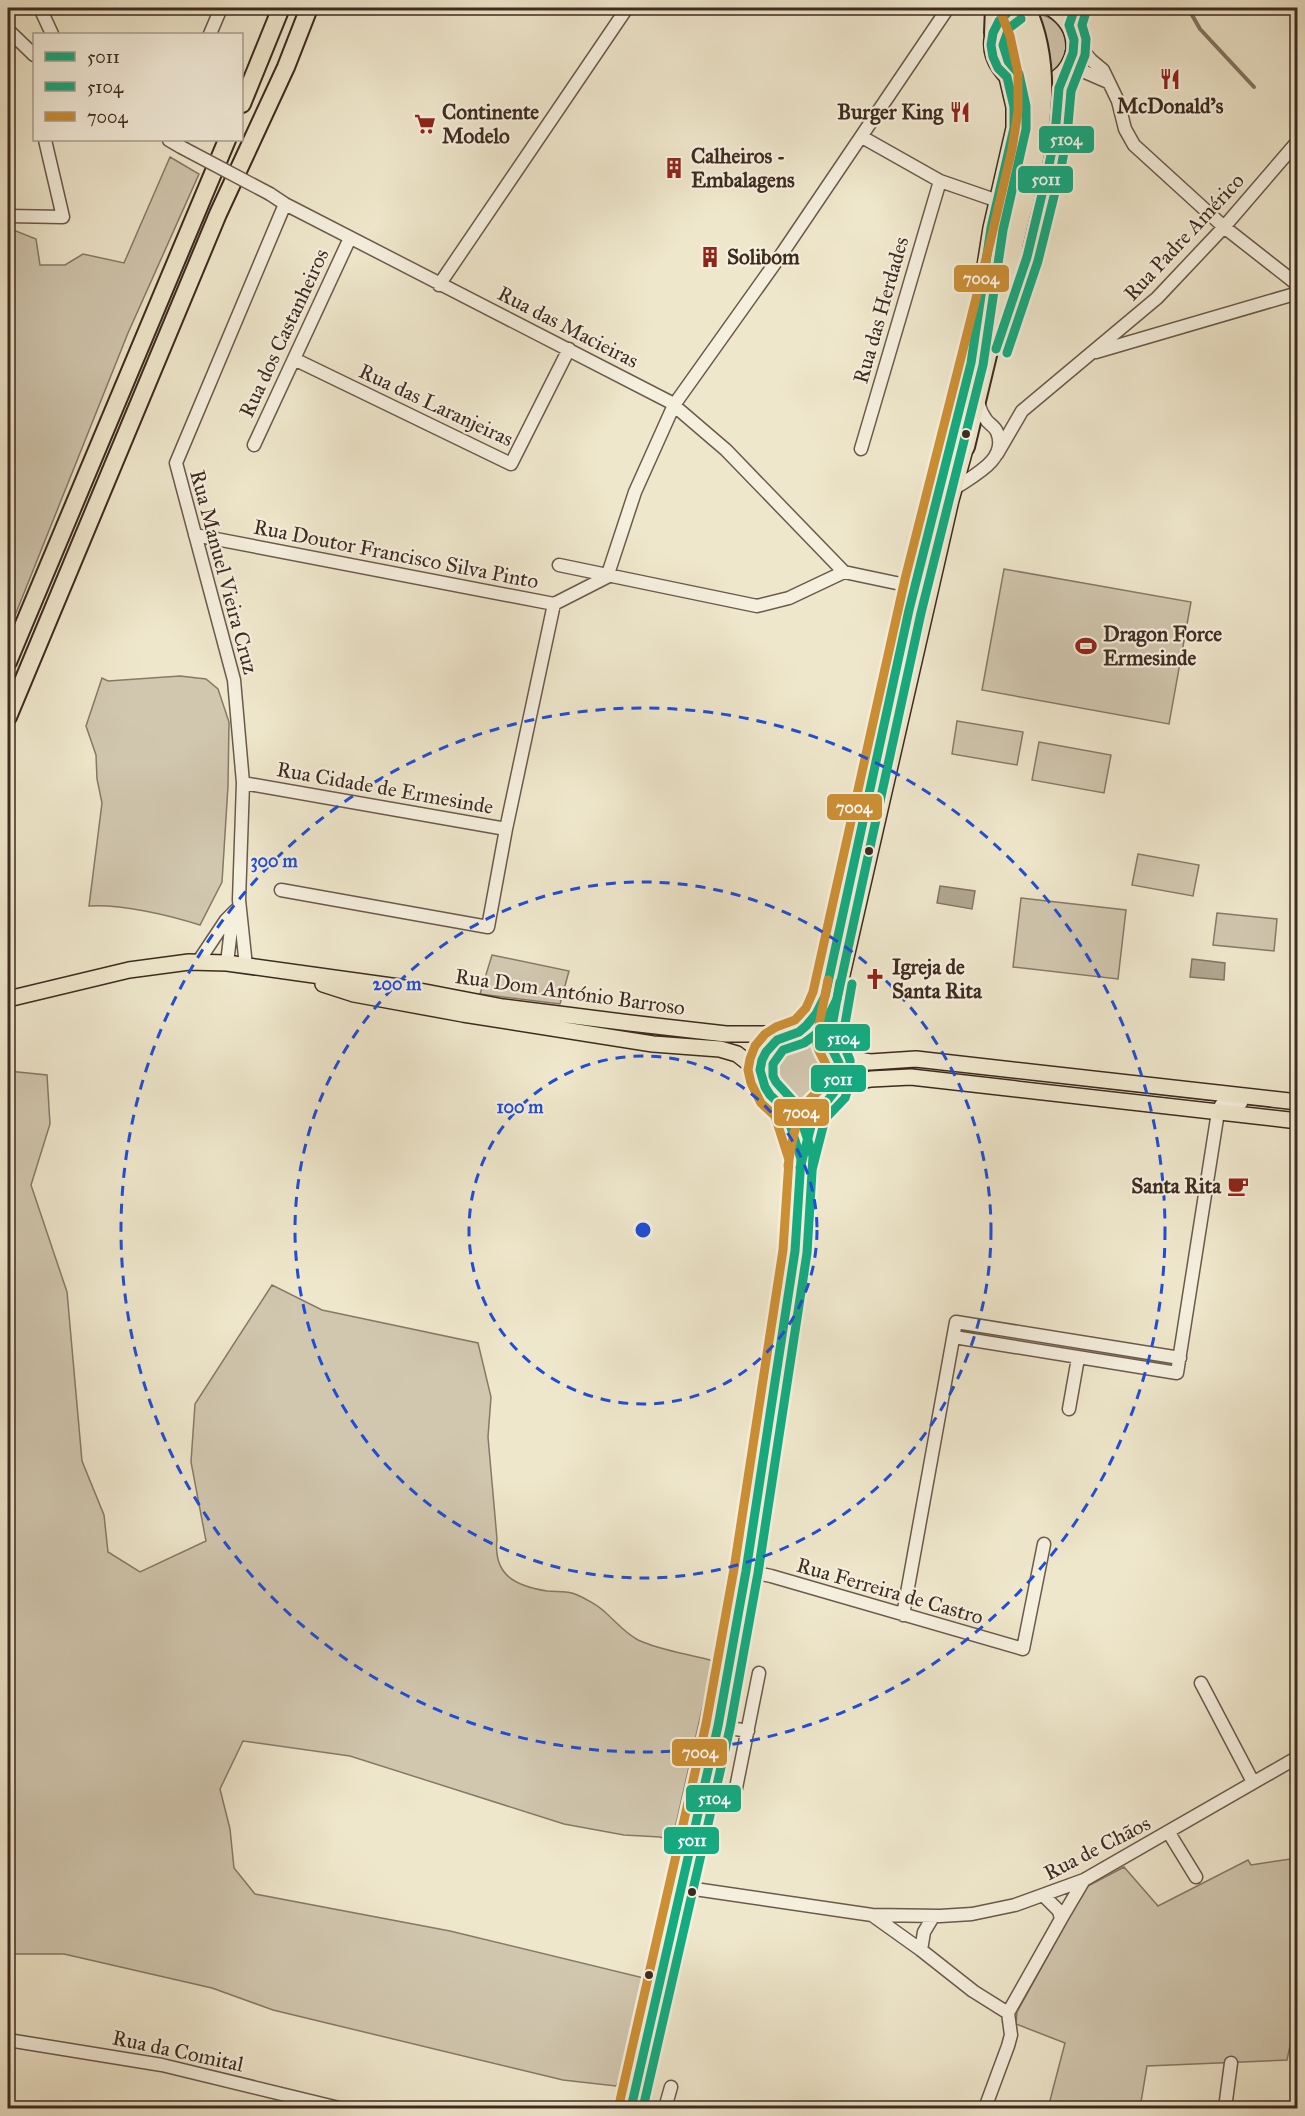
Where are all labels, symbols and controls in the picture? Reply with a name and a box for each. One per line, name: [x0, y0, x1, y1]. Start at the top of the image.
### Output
legend: [33, 33, 243, 141]
text: 5011: [87, 46, 120, 68]
restaurant icon: McDonald's: [1158, 67, 1182, 91]
text: 5104: [87, 76, 124, 98]
place label: McDonald's: [1117, 93, 1224, 119]
place label: Continente Modelo: [442, 99, 539, 149]
place label: Burger King: [837, 99, 944, 125]
restaurant icon: Burger King: [948, 100, 972, 124]
text: 7004: [87, 106, 129, 128]
supermarket icon: Continente Modelo: [413, 112, 437, 136]
line badge: 5104: [1038, 125, 1095, 154]
text: 5104: [1050, 130, 1083, 150]
place label: Calheiros - Embalagens: [691, 143, 795, 193]
building icon: Calheiros - Embalagens: [662, 156, 686, 180]
line badge: 5011: [1017, 165, 1074, 194]
street label: Rua Padre Américo: [1118, 168, 1250, 306]
text: 5011: [1031, 170, 1061, 189]
street label: Rua das Herdades: [848, 234, 914, 386]
street label: Rua dos Castanheiros: [233, 244, 335, 422]
place label: Solibom: [727, 244, 800, 270]
building icon: Solibom: [698, 245, 722, 269]
line badge: 7004: [953, 264, 1010, 293]
text: 7004: [963, 269, 1000, 289]
street label: Rua das Macieiras: [493, 280, 643, 374]
street label: Rua das Laranjeiras: [355, 358, 517, 452]
unlabelled marker: [960, 428, 972, 440]
street label: Rua Manuel Vieira Cruz: [184, 467, 264, 677]
street label: Rua Doutor Francisco Silva Pinto: [251, 514, 541, 594]
place label: Dragon Force Ermesinde: [1103, 621, 1222, 671]
sports icon: Dragon Force Ermesinde: [1074, 634, 1098, 658]
street label: Rua Cidade de Ermesinde: [275, 756, 496, 820]
line badge: 7004: [826, 793, 883, 821]
text: 7004: [836, 798, 873, 818]
unlabelled marker: [863, 845, 875, 857]
text: 300 m: [250, 850, 298, 873]
place label: Igreja de Santa Rita: [892, 954, 983, 1004]
street label: Rua Dom António Barroso: [453, 963, 687, 1021]
church icon: Igreja de Santa Rita: [863, 967, 887, 991]
text: 200 m: [373, 973, 422, 995]
line badge: 5104: [814, 1023, 871, 1052]
text: 5104: [827, 1029, 860, 1049]
line badge: 5011: [810, 1064, 867, 1093]
text: 5011: [823, 1070, 853, 1089]
text: 100 m: [497, 1096, 544, 1118]
line badge: 7004: [773, 1098, 830, 1127]
text: 7004: [783, 1103, 820, 1123]
place label: Santa Rita: [1131, 1173, 1222, 1199]
cafe icon: Santa Rita: [1226, 1174, 1250, 1198]
centre of rings: [633, 1220, 653, 1240]
street label: Rua Ferreira de Castro: [794, 1552, 987, 1630]
line badge: 7004: [671, 1738, 728, 1767]
text: 7004: [682, 1743, 719, 1763]
line badge: 5104: [685, 1784, 742, 1813]
text: 5104: [698, 1789, 731, 1809]
street label: Rua de Chãos: [1039, 1810, 1155, 1886]
line badge: 5011: [663, 1826, 720, 1855]
text: 5011: [677, 1831, 707, 1850]
unlabelled marker: [686, 1886, 698, 1898]
unlabelled marker: [643, 1969, 655, 1981]
street label: Rua da Comital: [110, 2024, 246, 2078]

